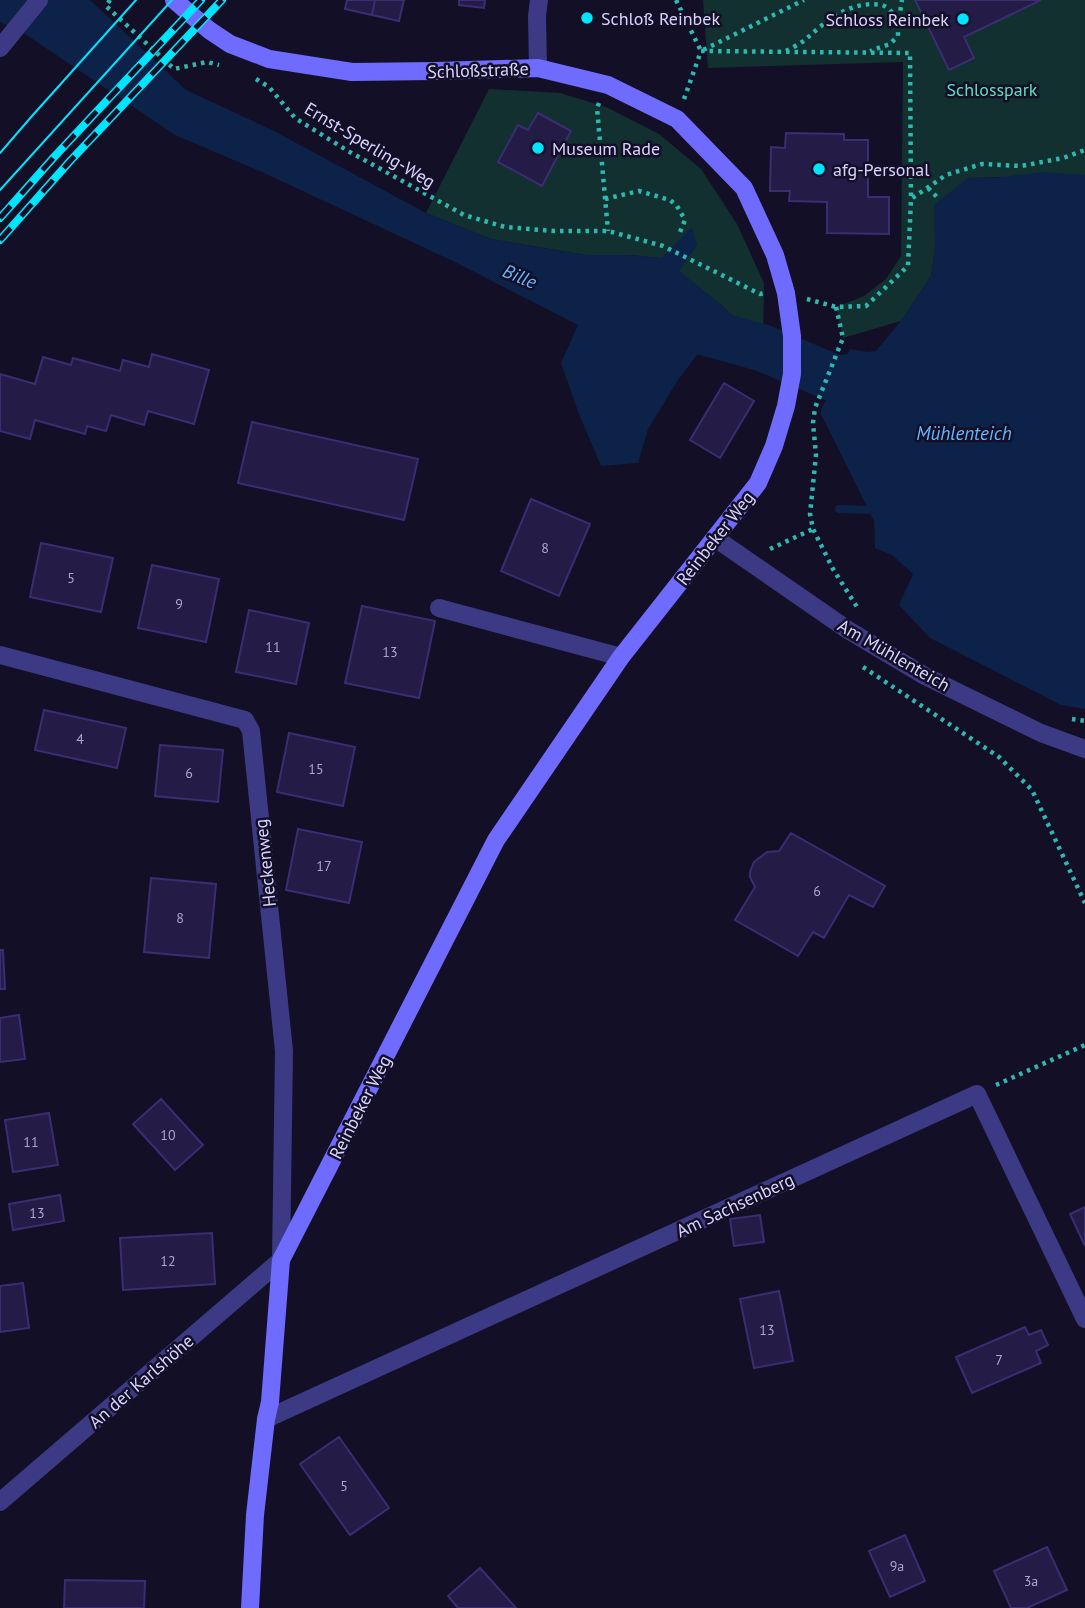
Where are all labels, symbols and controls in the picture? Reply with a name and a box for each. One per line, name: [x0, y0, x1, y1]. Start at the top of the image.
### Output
place label: Schloß Reinbek: [601, 7, 720, 30]
place label: Schloss Reinbek: [825, 8, 949, 31]
marker: Schloß Reinbek: [579, 10, 595, 26]
marker: Schloss Reinbek: [955, 11, 971, 27]
street label: Schloßstraße: [427, 57, 529, 83]
park label: Schlosspark: [947, 78, 1038, 101]
street label: Ernst-Sperling-Weg: [300, 97, 440, 193]
place label: Museum Rade: [552, 137, 660, 160]
marker: Museum Rade: [530, 140, 546, 156]
place label: afg-Personal: [833, 158, 930, 181]
marker: afg-Personal: [811, 161, 827, 177]
water label: Bille: [499, 258, 541, 294]
water label: Mühlenteich: [916, 421, 1012, 445]
street label: Reinbeker Weg: [671, 486, 759, 590]
house number: 8: [541, 539, 549, 557]
house number: 5: [67, 569, 75, 587]
house number: 9: [175, 595, 183, 613]
street label: Am Mühlenteich: [834, 614, 954, 696]
house number: 11: [265, 638, 281, 656]
house number: 13: [382, 643, 398, 661]
house number: 4: [76, 730, 84, 748]
house number: 15: [308, 760, 324, 778]
house number: 6: [185, 764, 193, 782]
street label: Heckenweg: [249, 818, 281, 908]
house number: 17: [316, 857, 332, 875]
house number: 6: [813, 882, 821, 900]
house number: 8: [176, 909, 184, 927]
street label: Reinbeker Weg: [324, 1051, 396, 1163]
house number: 10: [160, 1126, 176, 1144]
house number: 11: [23, 1133, 39, 1151]
street label: Am Sachsenberg: [672, 1168, 798, 1242]
house number: 13: [29, 1204, 45, 1222]
house number: 12: [160, 1252, 176, 1270]
house number: 13: [759, 1321, 775, 1339]
street label: An der Karlshöhe: [84, 1329, 198, 1433]
house number: 7: [995, 1351, 1003, 1369]
house number: 5: [340, 1477, 348, 1495]
house number: 9a: [890, 1557, 904, 1575]
house number: 3a: [1024, 1572, 1038, 1590]

